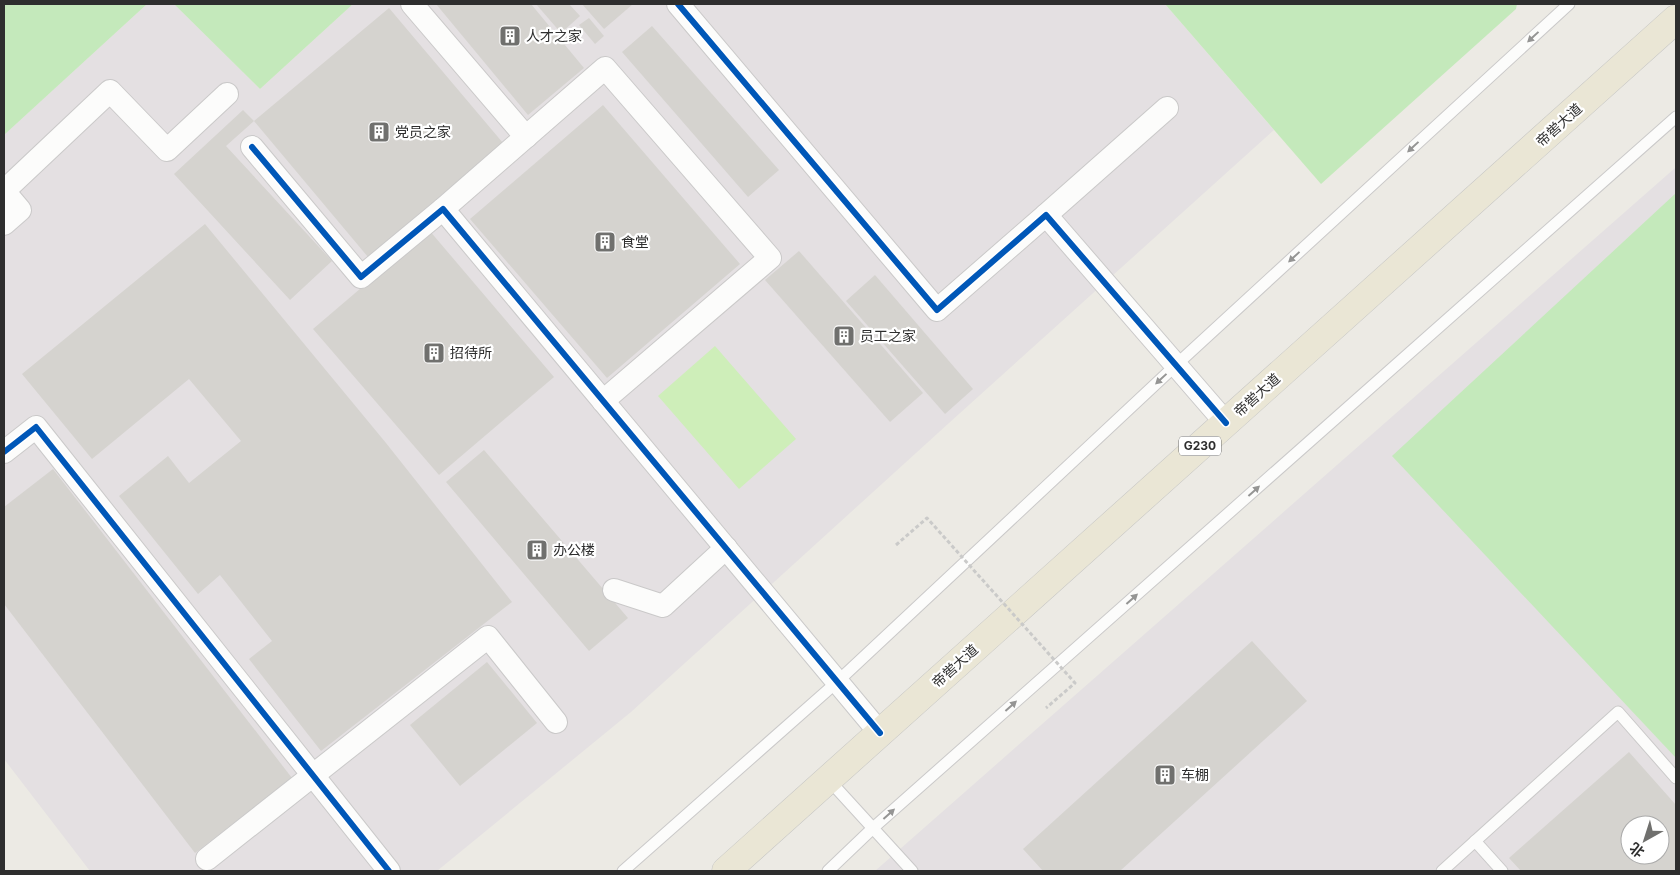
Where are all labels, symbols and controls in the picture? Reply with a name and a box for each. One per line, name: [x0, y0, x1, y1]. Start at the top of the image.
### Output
building icon: 人才之家: [498, 24, 522, 48]
place label: 人才之家: [526, 27, 582, 44]
one-way arrow: [1527, 31, 1539, 43]
street label: 帝喾大道: [1532, 100, 1585, 150]
building icon: 党员之家: [367, 120, 391, 144]
place label: 党员之家: [395, 123, 451, 140]
one-way arrow: [1408, 141, 1420, 153]
building icon: 食堂: [593, 230, 617, 254]
place label: 食堂: [621, 233, 649, 250]
one-way arrow: [1288, 251, 1300, 263]
building icon: 员工之家: [832, 324, 856, 348]
place label: 员工之家: [860, 327, 916, 344]
building icon: 招待所: [422, 341, 446, 365]
place label: 招待所: [450, 344, 492, 361]
street label: 帝喾大道: [1230, 370, 1283, 420]
one-way arrow: [1156, 373, 1168, 385]
road number: G230: [1179, 436, 1221, 456]
one-way arrow: [1247, 485, 1259, 497]
building icon: 办公楼: [525, 538, 549, 562]
place label: 办公楼: [553, 541, 595, 558]
one-way arrow: [1126, 593, 1139, 604]
street label: 帝喾大道: [928, 641, 981, 691]
one-way arrow: [1004, 700, 1016, 712]
building icon: 车棚: [1153, 763, 1177, 787]
place label: 车棚: [1181, 766, 1209, 783]
one-way arrow: [882, 808, 894, 820]
north arrow: [1620, 815, 1670, 865]
text: 北: [1626, 839, 1647, 862]

